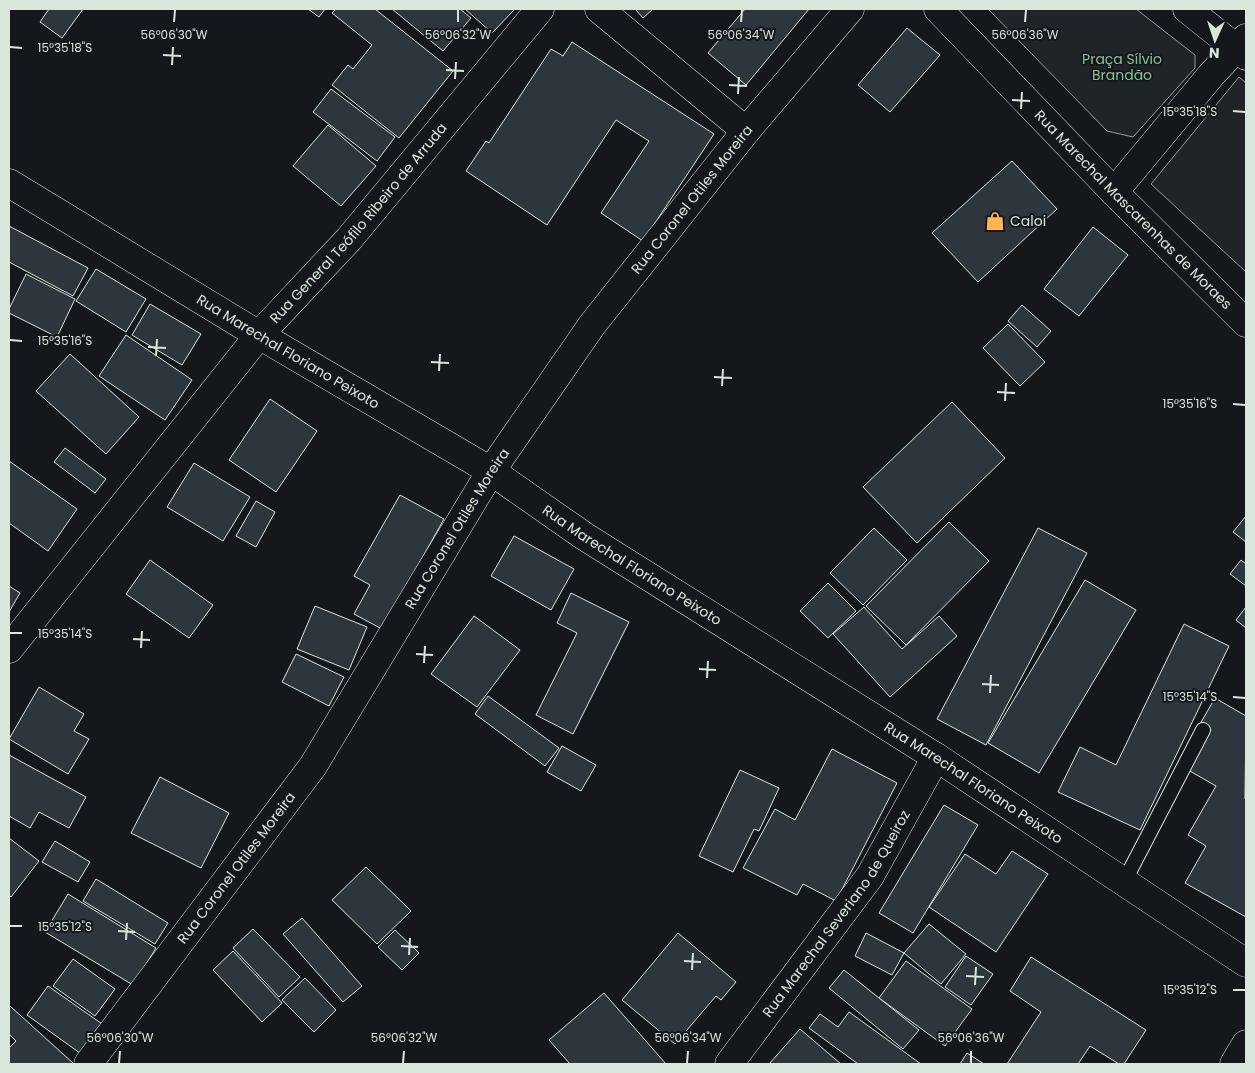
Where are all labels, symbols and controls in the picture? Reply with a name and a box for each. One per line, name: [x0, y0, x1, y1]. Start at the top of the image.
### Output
north arrow: [1190, 15, 1240, 65]
text: 56°06'30"W: [141, 26, 208, 43]
text: 56°06'32"W: [425, 26, 491, 43]
text: 56°06'34"W: [708, 26, 775, 43]
text: 56°06'36"W: [991, 26, 1059, 43]
text: 15°35'18"S: [38, 39, 92, 56]
text: N: [1209, 43, 1220, 63]
park label: Praça Sílvio Brandão: [1082, 49, 1162, 85]
text: 15°35'18"S: [1163, 103, 1217, 120]
street label: Rua Marechal Mascarenhas de Moraes: [1030, 105, 1237, 314]
street label: Rua General Teófilo Ribeiro de Arruda: [265, 118, 451, 328]
street label: Rua Coronel Otiles Moreira: [626, 120, 757, 278]
shop icon: Caloi: [984, 210, 1006, 232]
place label: Caloi: [1010, 211, 1046, 231]
street label: Rua Marechal Floriano Peixoto: [193, 289, 383, 414]
text: 15°35'16"S: [38, 332, 92, 349]
text: 15°35'16"S: [1163, 395, 1217, 412]
street label: Rua Coronel Otiles Moreira: [400, 444, 514, 613]
street label: Rua Marechal Floriano Peixoto: [538, 500, 726, 630]
text: 15°35'14"S: [38, 625, 92, 642]
text: 15°35'14"S: [1163, 688, 1217, 705]
street label: Rua Marechal Floriano Peixoto: [880, 717, 1067, 848]
street label: Rua Coronel Otiles Moreira: [172, 788, 300, 948]
street label: Rua Marechal Severiano de Queiroz: [758, 806, 915, 1021]
text: 15°35'12"S: [38, 918, 92, 935]
text: 15°35'12"S: [1163, 981, 1217, 998]
text: 56°06'30"W: [87, 1029, 154, 1046]
text: 56°06'32"W: [371, 1029, 437, 1046]
text: 56°06'34"W: [655, 1029, 722, 1046]
text: 56°06'36"W: [937, 1029, 1005, 1046]

